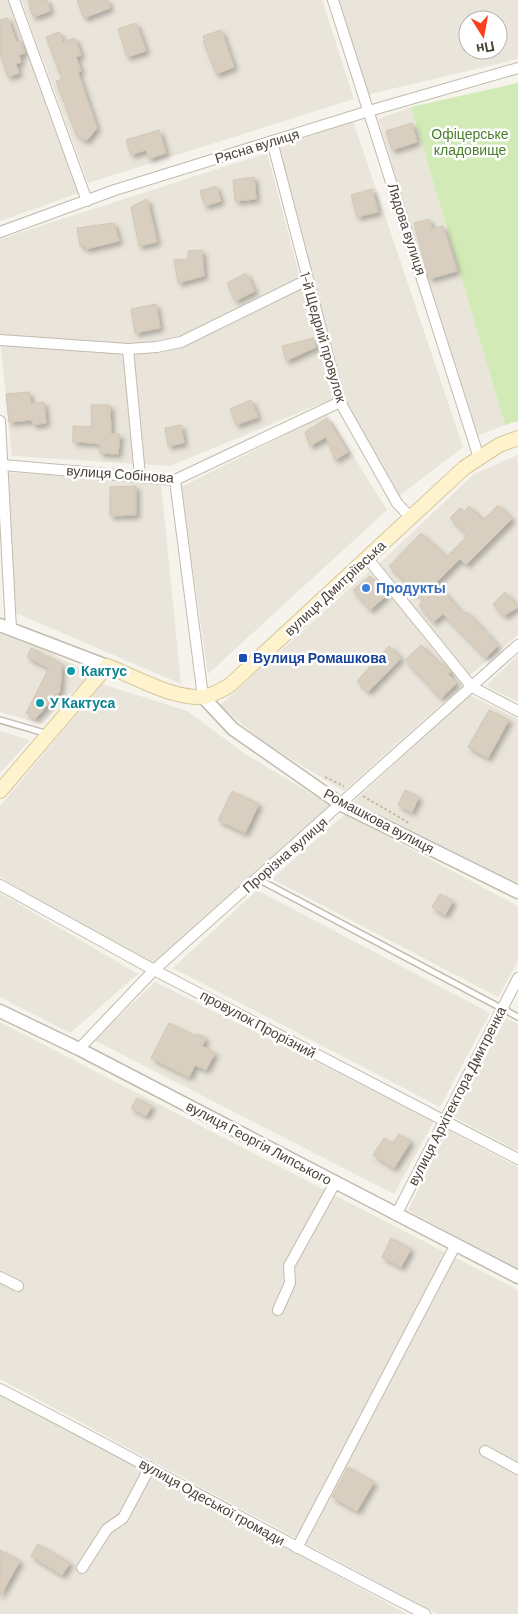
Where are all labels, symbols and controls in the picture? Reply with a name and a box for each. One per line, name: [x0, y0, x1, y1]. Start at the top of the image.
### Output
north arrow: [458, 10, 508, 60]
text: Пн: [475, 38, 496, 58]
street label: Рясна вулиця: [213, 125, 301, 166]
park label: Офіцерське кладовище: [431, 125, 509, 158]
street label: Лядова вулиця: [385, 181, 430, 277]
street label: 1-й Щедрий провулок: [297, 270, 351, 405]
street label: вулиця Собінова: [66, 461, 175, 486]
street label: вулиця Дмитріївська: [281, 536, 389, 639]
place label: Продукты: [376, 579, 446, 596]
marker: Продукты: [360, 582, 372, 594]
place label: Вулиця Ромашкова: [253, 649, 387, 666]
marker: Вулиця Ромашкова: [237, 652, 249, 664]
place label: Кактус: [81, 662, 127, 679]
marker: Кактус: [65, 665, 77, 677]
place label: У Кактуса: [50, 694, 116, 711]
marker: У Кактуса: [34, 697, 46, 709]
street label: Ромашкова вулиця: [321, 784, 437, 857]
street label: Прорізна вулиця: [239, 813, 331, 896]
street label: провулок Прорізний: [198, 986, 319, 1061]
street label: вулиця Архітектора Дмитренка: [404, 1003, 509, 1188]
street label: вулиця Георгія Липського: [184, 1097, 335, 1188]
street label: вулиця Одеської громади: [136, 1454, 288, 1549]

